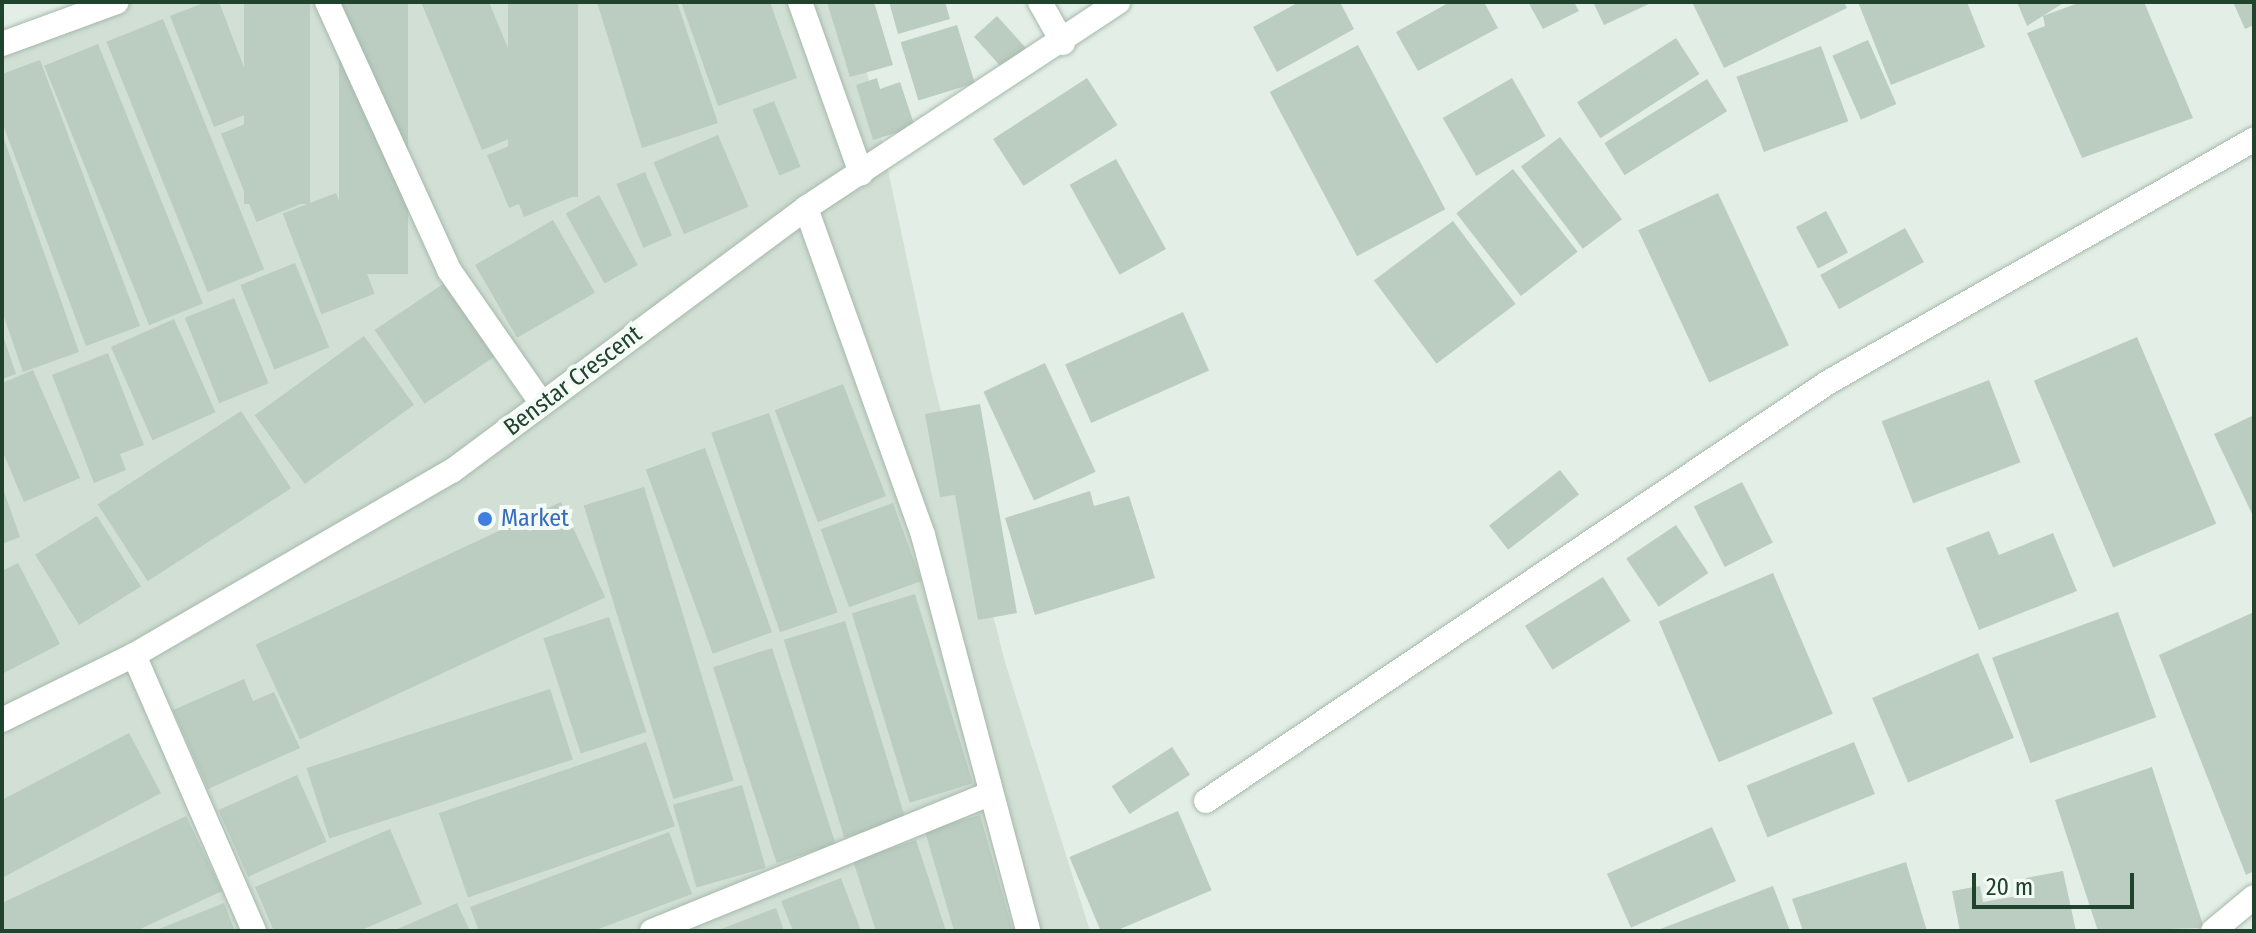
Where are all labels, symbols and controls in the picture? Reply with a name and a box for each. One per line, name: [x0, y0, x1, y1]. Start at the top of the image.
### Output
street label: Benstar Crescent: [498, 320, 648, 442]
place label: Market: [501, 505, 569, 533]
marker: Market: [476, 510, 494, 528]
scale bar: [1976, 857, 2138, 907]
text: 20 m: [1986, 873, 2033, 901]

